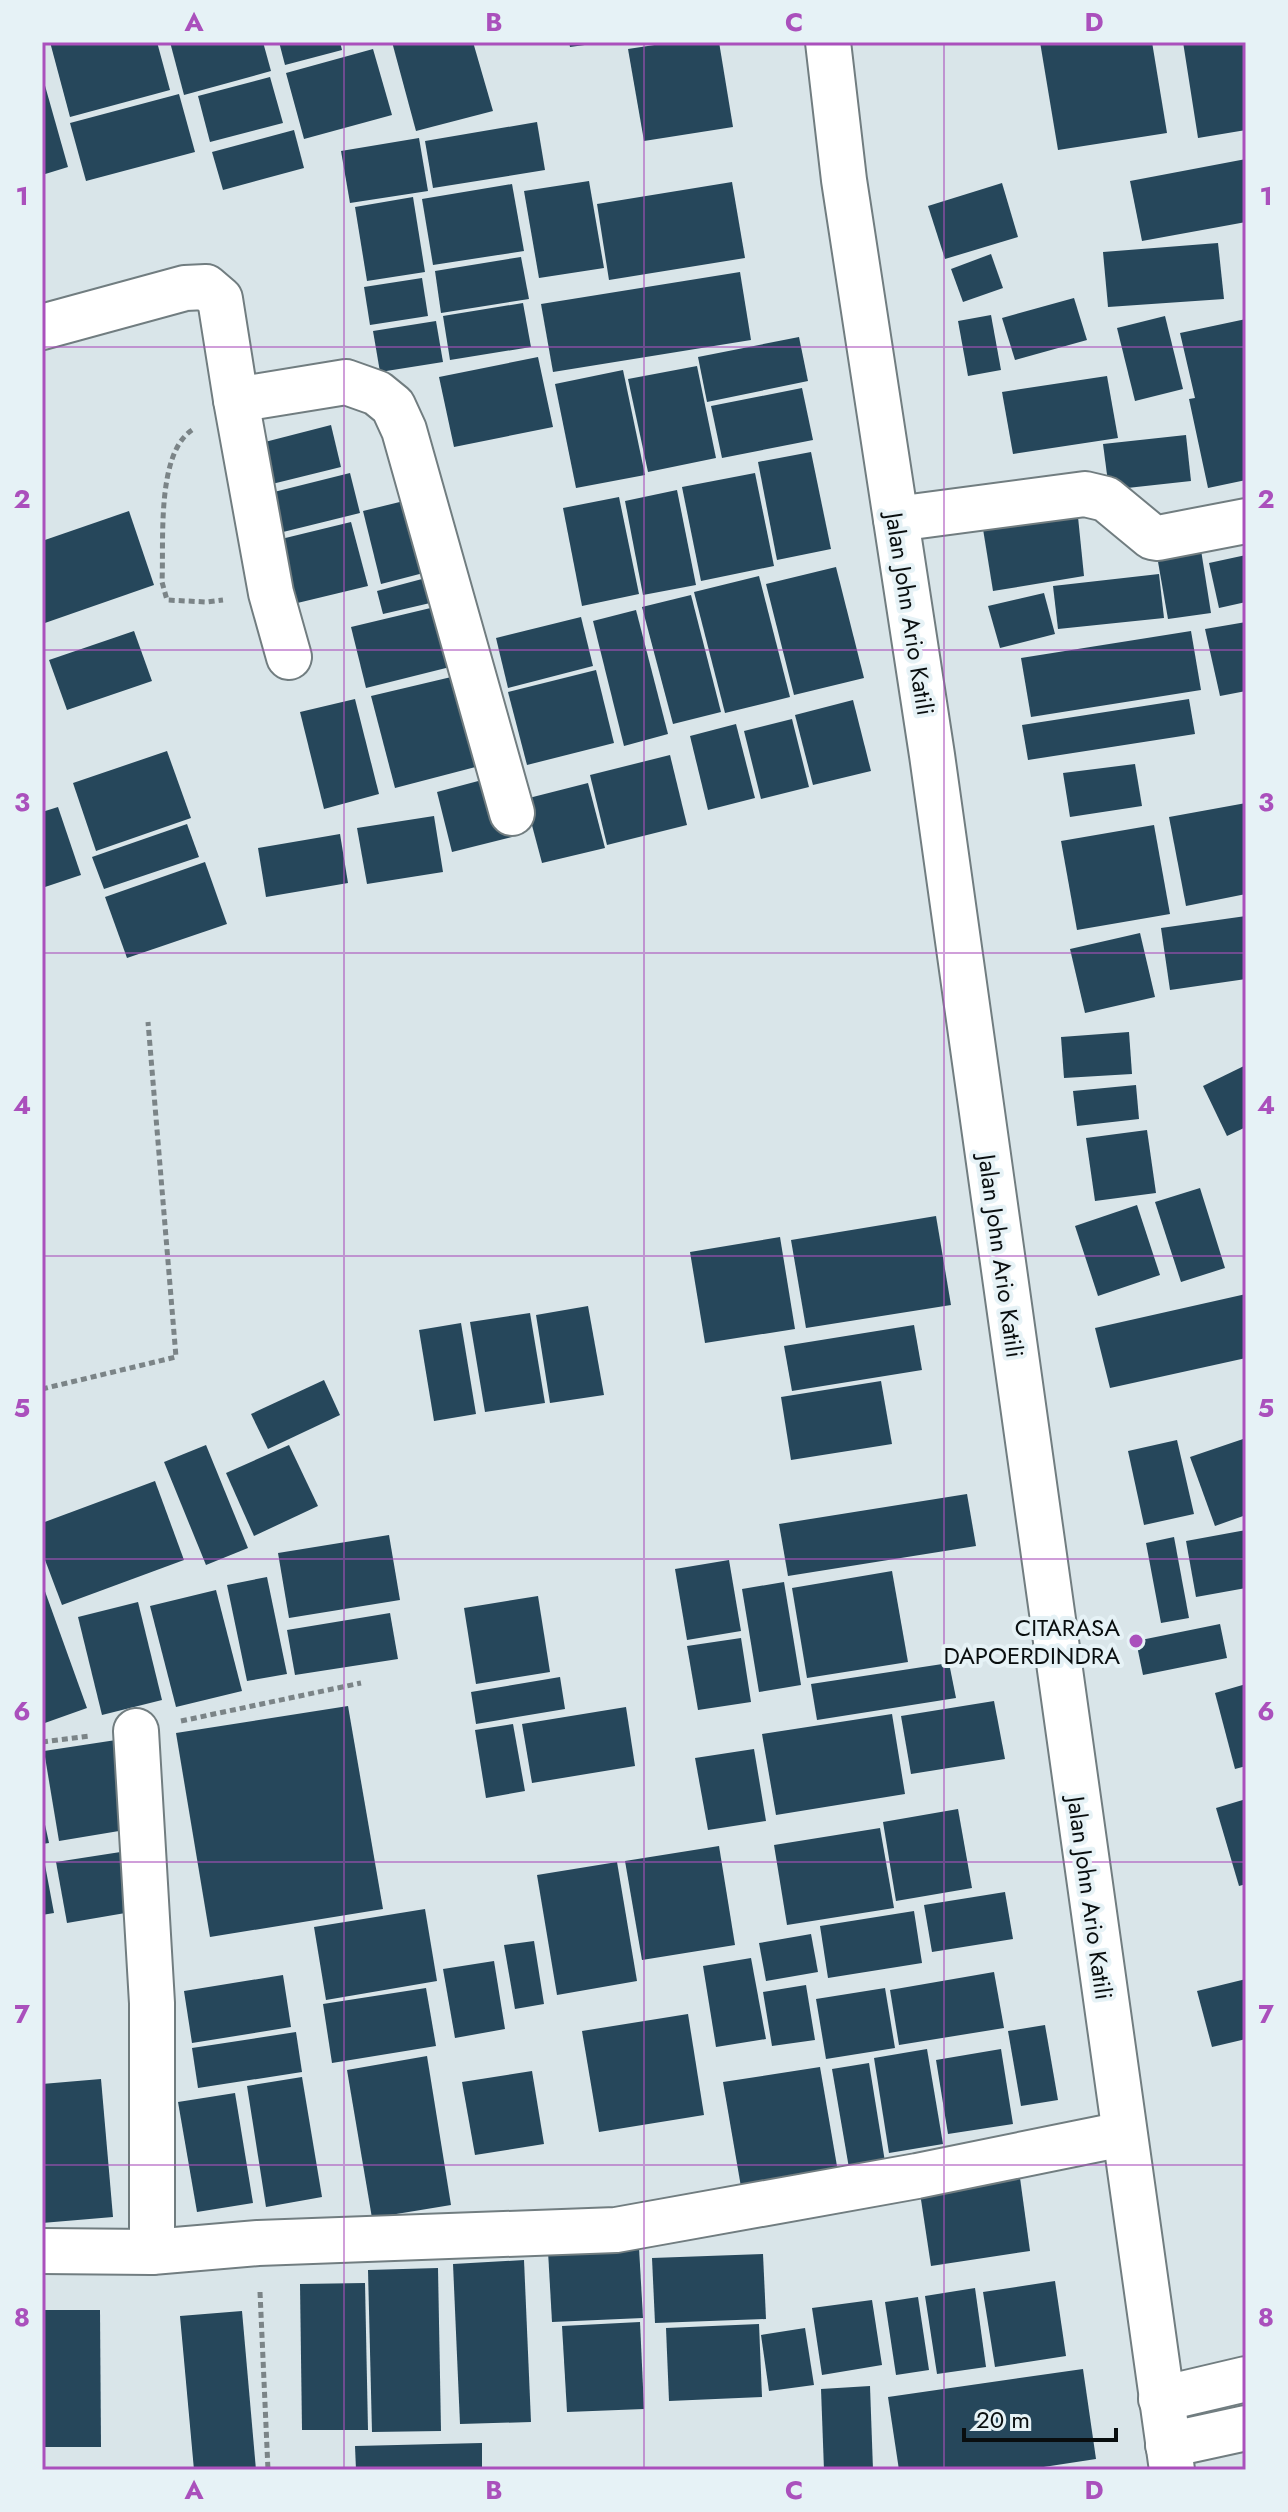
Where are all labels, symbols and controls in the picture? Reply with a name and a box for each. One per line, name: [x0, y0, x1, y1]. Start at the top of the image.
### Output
text: A: [183, 3, 204, 41]
text: B: [485, 3, 503, 41]
text: C: [785, 3, 803, 41]
text: D: [1084, 3, 1104, 41]
text: 1: [15, 177, 29, 215]
text: 1: [1259, 177, 1273, 215]
text: 2: [13, 480, 31, 518]
text: 2: [1257, 480, 1275, 518]
street label: Jalan John Ario Katili: [876, 507, 943, 718]
text: 3: [14, 783, 30, 821]
text: 3: [1258, 783, 1274, 821]
text: 4: [13, 1086, 31, 1124]
text: 4: [1257, 1086, 1275, 1124]
street label: Jalan John Ario Katili: [969, 1149, 1033, 1360]
text: 5: [14, 1389, 30, 1427]
text: 5: [1258, 1389, 1274, 1427]
place label: CITARASA DAPOERDINDRA: [943, 1610, 1120, 1673]
marker: CITARASA DAPOERDINDRA: [1127, 1632, 1145, 1650]
text: 6: [13, 1692, 31, 1730]
text: 6: [1257, 1692, 1275, 1730]
street label: Jalan John Ario Katili: [1058, 1791, 1122, 2002]
text: 7: [14, 1995, 30, 2033]
text: 7: [1258, 1995, 1274, 2033]
text: 8: [14, 2298, 30, 2336]
text: 8: [1258, 2298, 1274, 2336]
scale bar: [964, 2392, 1116, 2442]
text: 20 m: [976, 2402, 1030, 2437]
text: A: [183, 2471, 204, 2509]
text: B: [485, 2471, 503, 2509]
text: C: [785, 2471, 803, 2509]
text: D: [1084, 2471, 1104, 2509]

